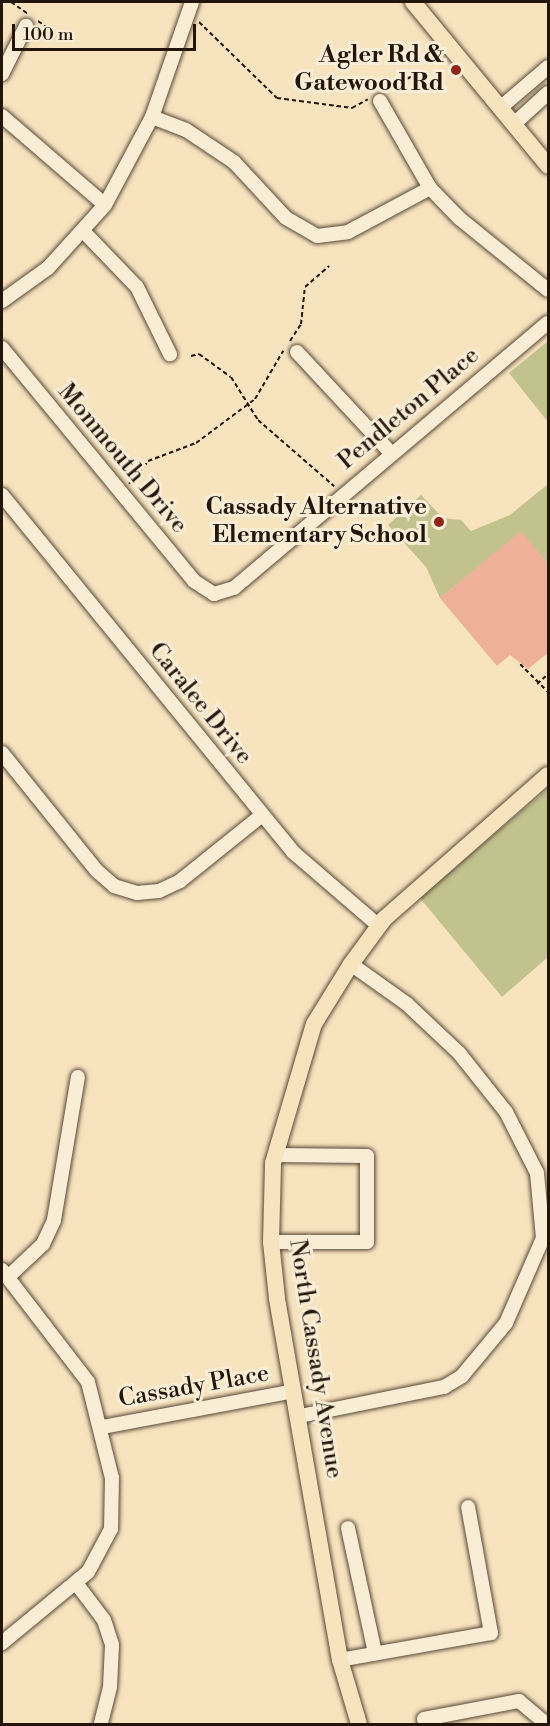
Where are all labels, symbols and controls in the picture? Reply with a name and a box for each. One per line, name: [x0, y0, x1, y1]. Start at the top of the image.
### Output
scale bar: [15, 12, 200, 50]
text: 100 m: [23, 23, 74, 46]
place label: Agler Rd & Gatewood Rd: [294, 42, 444, 98]
marker: Agler Rd & Gatewood Rd: [449, 63, 463, 77]
street label: Pendleton Place: [333, 342, 485, 476]
street label: Monmouth Drive: [51, 378, 193, 540]
place label: Cassady Alternative Elementary School: [206, 494, 427, 550]
marker: Cassady Alternative Elementary School: [432, 515, 446, 529]
street label: Caralee Drive: [142, 637, 258, 771]
street label: North Cassady Avenue: [282, 1237, 348, 1481]
street label: Cassady Place: [117, 1360, 271, 1414]

